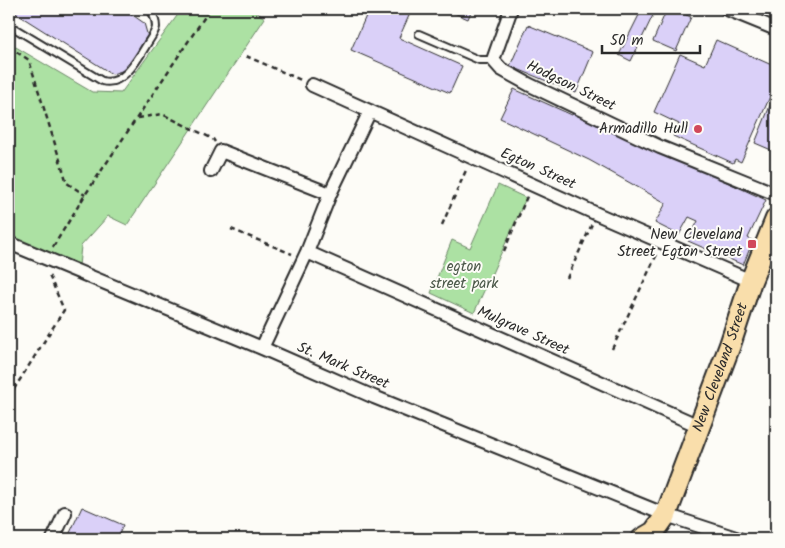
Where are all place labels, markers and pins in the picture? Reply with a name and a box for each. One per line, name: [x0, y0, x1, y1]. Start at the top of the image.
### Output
place label: Armadillo Hull: [599, 117, 688, 141]
marker: Armadillo Hull: [692, 123, 704, 135]
place label: New Cleveland Street Egton Street: [617, 223, 743, 264]
marker: New Cleveland Street Egton Street: [746, 238, 758, 250]

